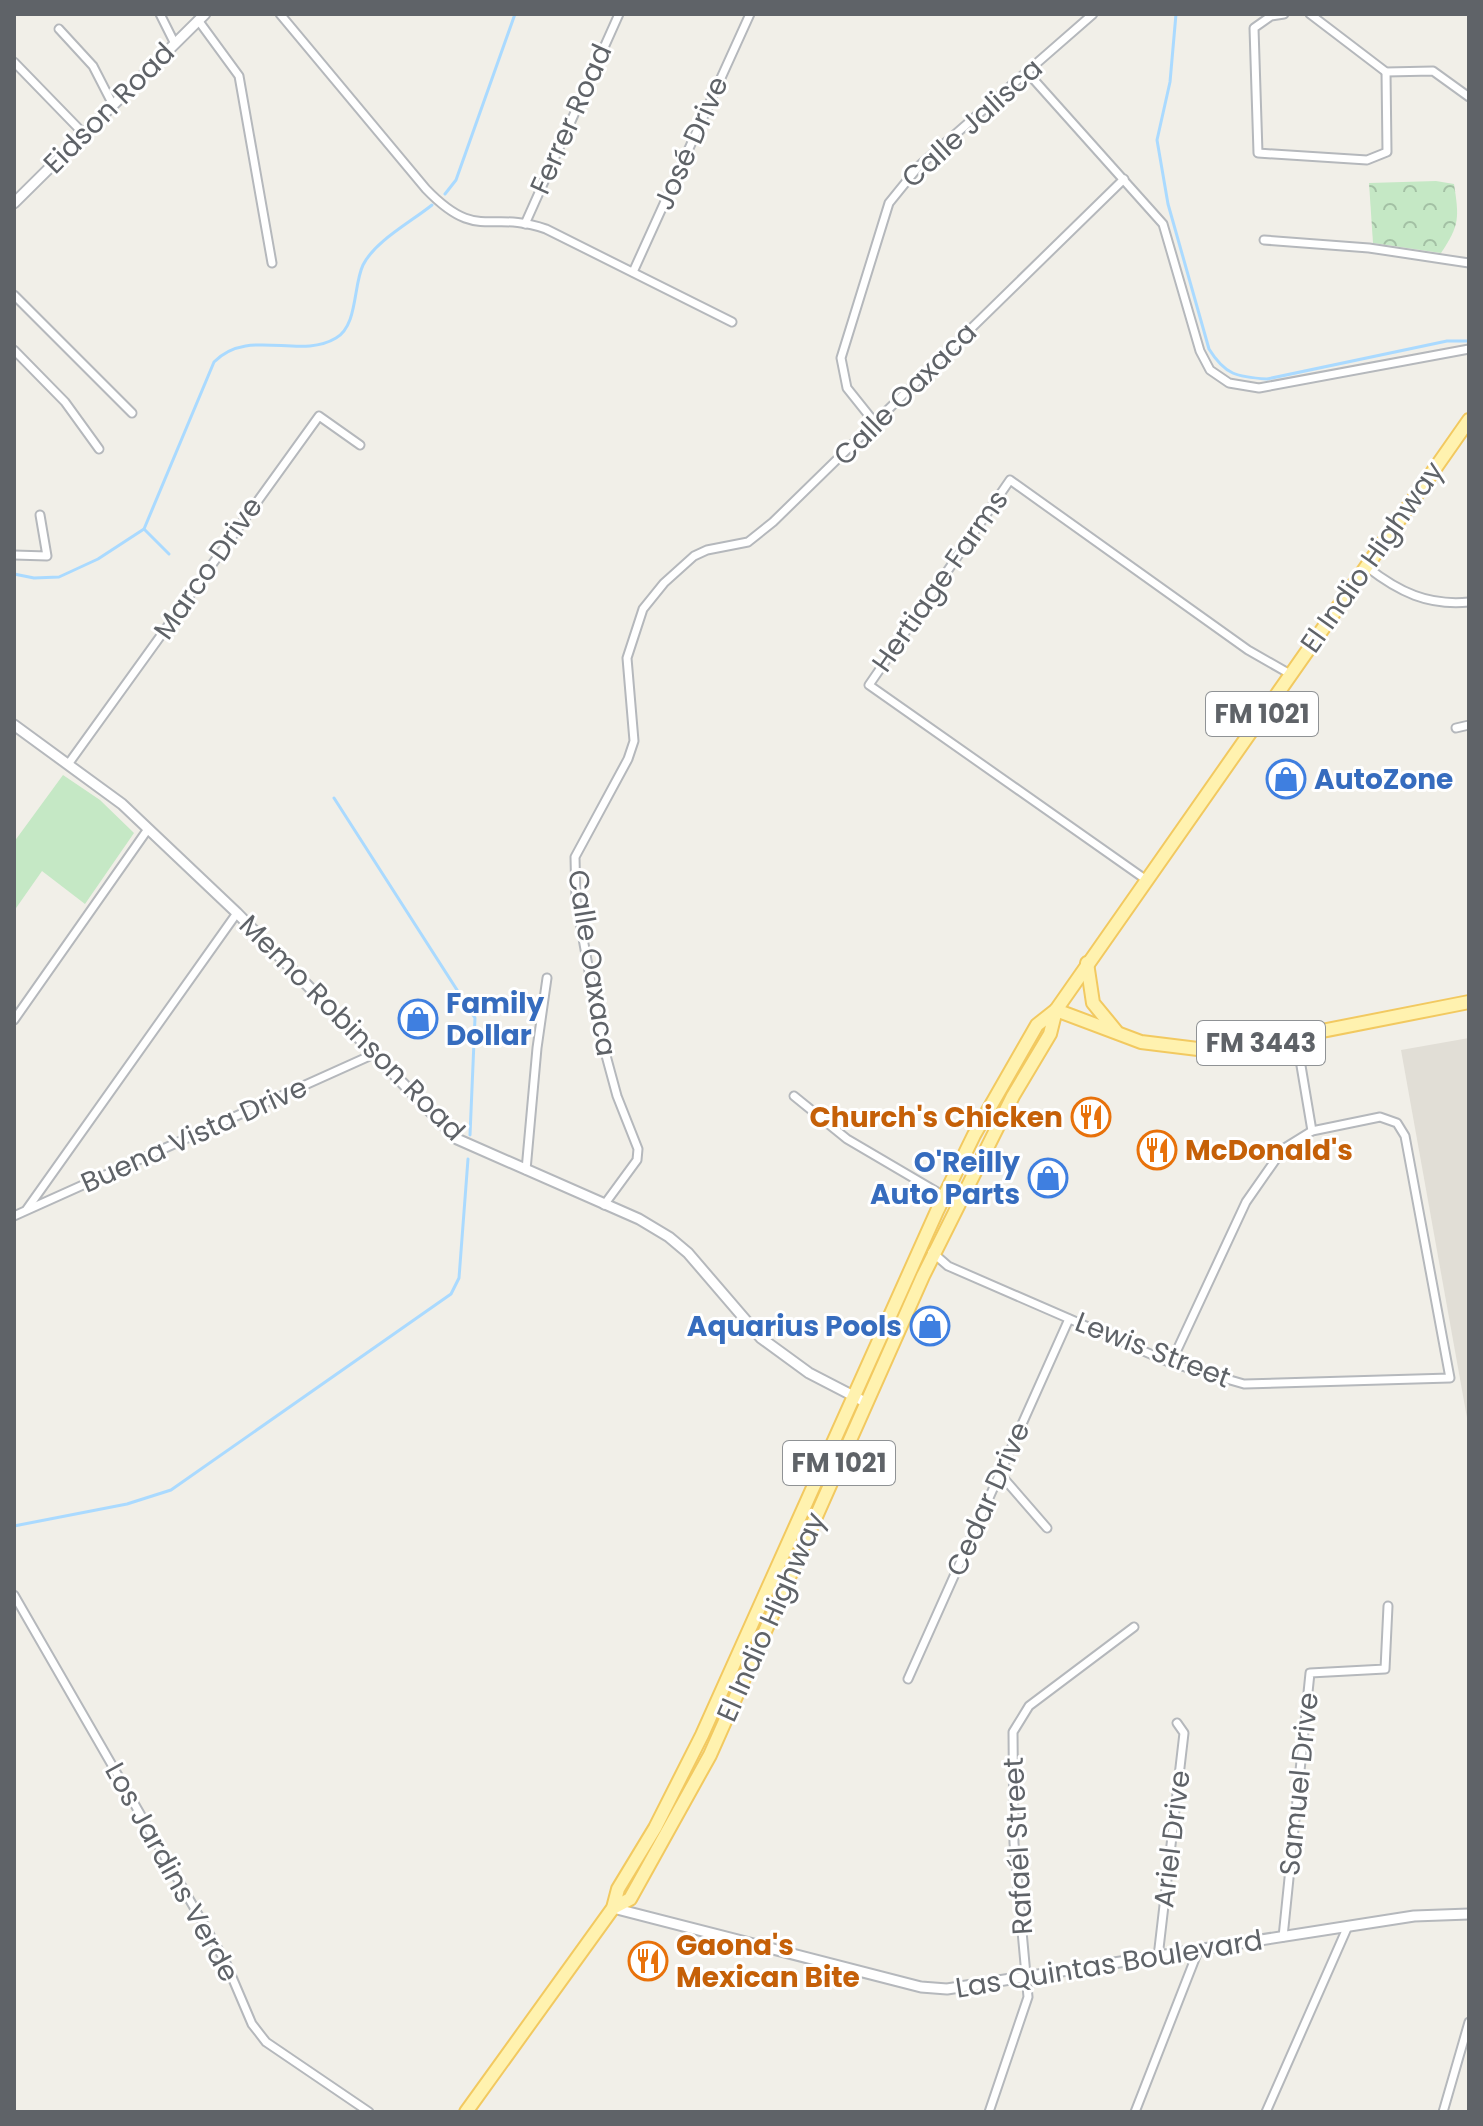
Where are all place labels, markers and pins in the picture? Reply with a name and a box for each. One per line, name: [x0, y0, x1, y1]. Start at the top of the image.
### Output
shop icon: AutoZone: [1265, 758, 1307, 800]
place label: AutoZone: [1314, 760, 1453, 799]
place label: Family Dollar: [446, 984, 545, 1055]
shop icon: Family Dollar: [397, 998, 439, 1040]
restaurant icon: Church's Chicken: [1070, 1096, 1112, 1138]
place label: Church's Chicken: [810, 1098, 1063, 1137]
restaurant icon: McDonald's: [1136, 1129, 1178, 1171]
place label: McDonald's: [1185, 1131, 1353, 1170]
place label: O'Reilly Auto Parts: [870, 1143, 1020, 1214]
shop icon: O'Reilly Auto Parts: [1027, 1157, 1069, 1199]
shop icon: Aquarius Pools: [909, 1305, 951, 1347]
place label: Aquarius Pools: [687, 1307, 902, 1346]
place label: Gaona's Mexican Bite: [676, 1926, 860, 1997]
restaurant icon: Gaona's Mexican Bite: [627, 1940, 669, 1982]

